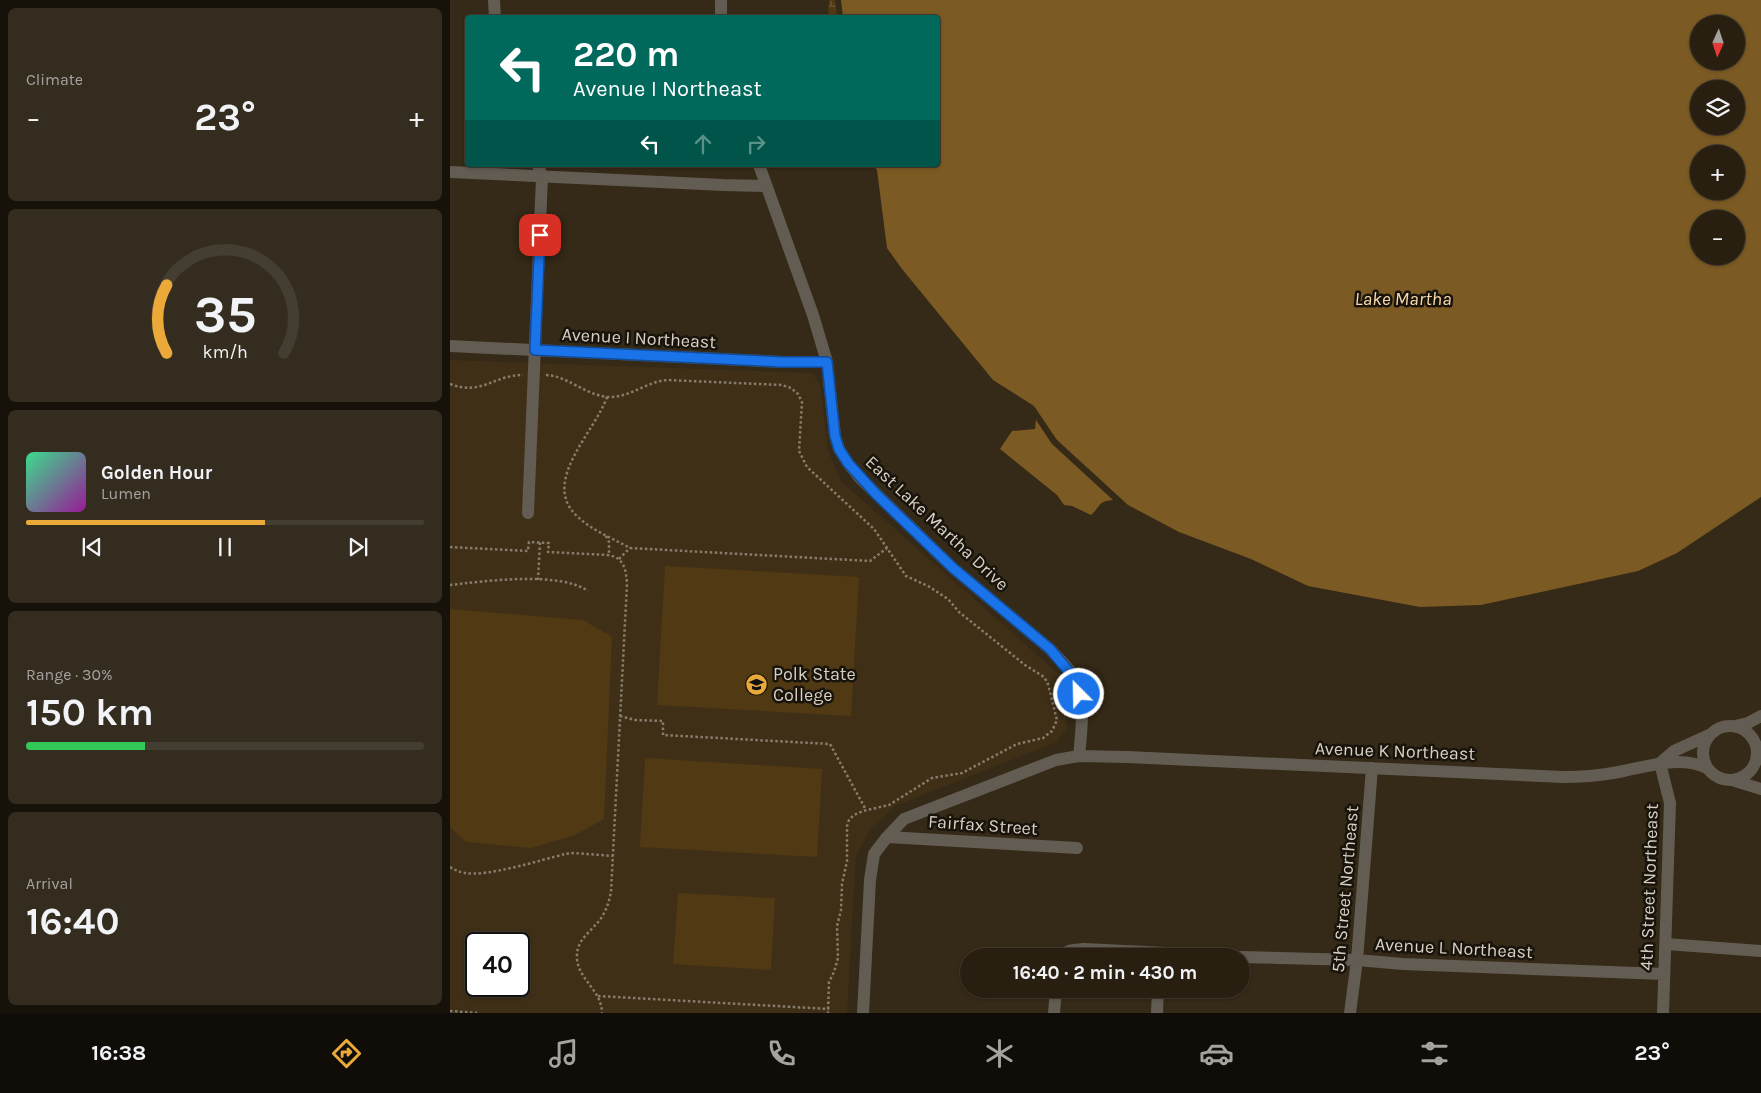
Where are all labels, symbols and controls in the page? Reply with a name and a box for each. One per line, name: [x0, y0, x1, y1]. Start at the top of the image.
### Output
north arrow: [1690, 15, 1745, 70]
map controls: [1690, 15, 1745, 265]
text: 220 m: [573, 34, 680, 75]
icon: left: [490, 35, 555, 100]
text: Climate: [26, 70, 83, 89]
text: Avenue I Northeast: [573, 76, 762, 102]
button: layers: [1690, 80, 1745, 135]
text: 23°: [194, 95, 256, 140]
text: −: [26, 101, 41, 134]
text: +: [409, 101, 424, 134]
icon: left: [636, 130, 664, 158]
icon: ahead: [689, 130, 717, 158]
icon: right: [742, 130, 770, 158]
button: +: [1690, 145, 1745, 200]
button: −: [1690, 210, 1745, 265]
pin: [519, 214, 561, 256]
icon: arrive: [526, 221, 554, 249]
text: 35: [194, 284, 256, 345]
water label: Lake Martha: [1354, 288, 1452, 310]
street label: Avenue I Northeast: [561, 323, 717, 353]
text: km/h: [202, 342, 248, 363]
street label: East Lake Martha Drive: [861, 451, 1013, 595]
text: Golden Hour: [101, 462, 212, 484]
text: Lumen: [101, 484, 151, 503]
icon: previous: [78, 533, 106, 561]
icon: pause: [211, 533, 239, 561]
icon: next: [344, 533, 372, 561]
place label: Polk State College: [773, 663, 856, 706]
text: Range · 30%: [26, 665, 113, 684]
position arrow: [1052, 667, 1104, 719]
school or university icon: Polk State College: [745, 672, 769, 696]
text: 150 km: [26, 690, 154, 735]
street label: Avenue K Northeast: [1314, 737, 1476, 765]
street label: 4th Street Northeast: [1635, 803, 1663, 971]
street label: 5th Street Northeast: [1327, 804, 1363, 973]
street label: Fairfax Street: [927, 810, 1039, 840]
text: Arrival: [26, 874, 73, 893]
text: 16:40: [26, 899, 120, 944]
speed limit sign: 40: [465, 932, 530, 997]
street label: Avenue L Northeast: [1375, 933, 1534, 963]
text: 16:40 · 2 min · 430 m: [1013, 962, 1197, 984]
icon: directions: [329, 1036, 364, 1071]
icon: music: [546, 1036, 581, 1071]
icon: phone: [764, 1036, 799, 1071]
icon: climate: [982, 1036, 1017, 1071]
icon: car: [1199, 1036, 1234, 1071]
icon: filters: [1417, 1036, 1452, 1071]
text: 16:38: [91, 1040, 146, 1066]
text: 23°: [1634, 1040, 1670, 1066]

